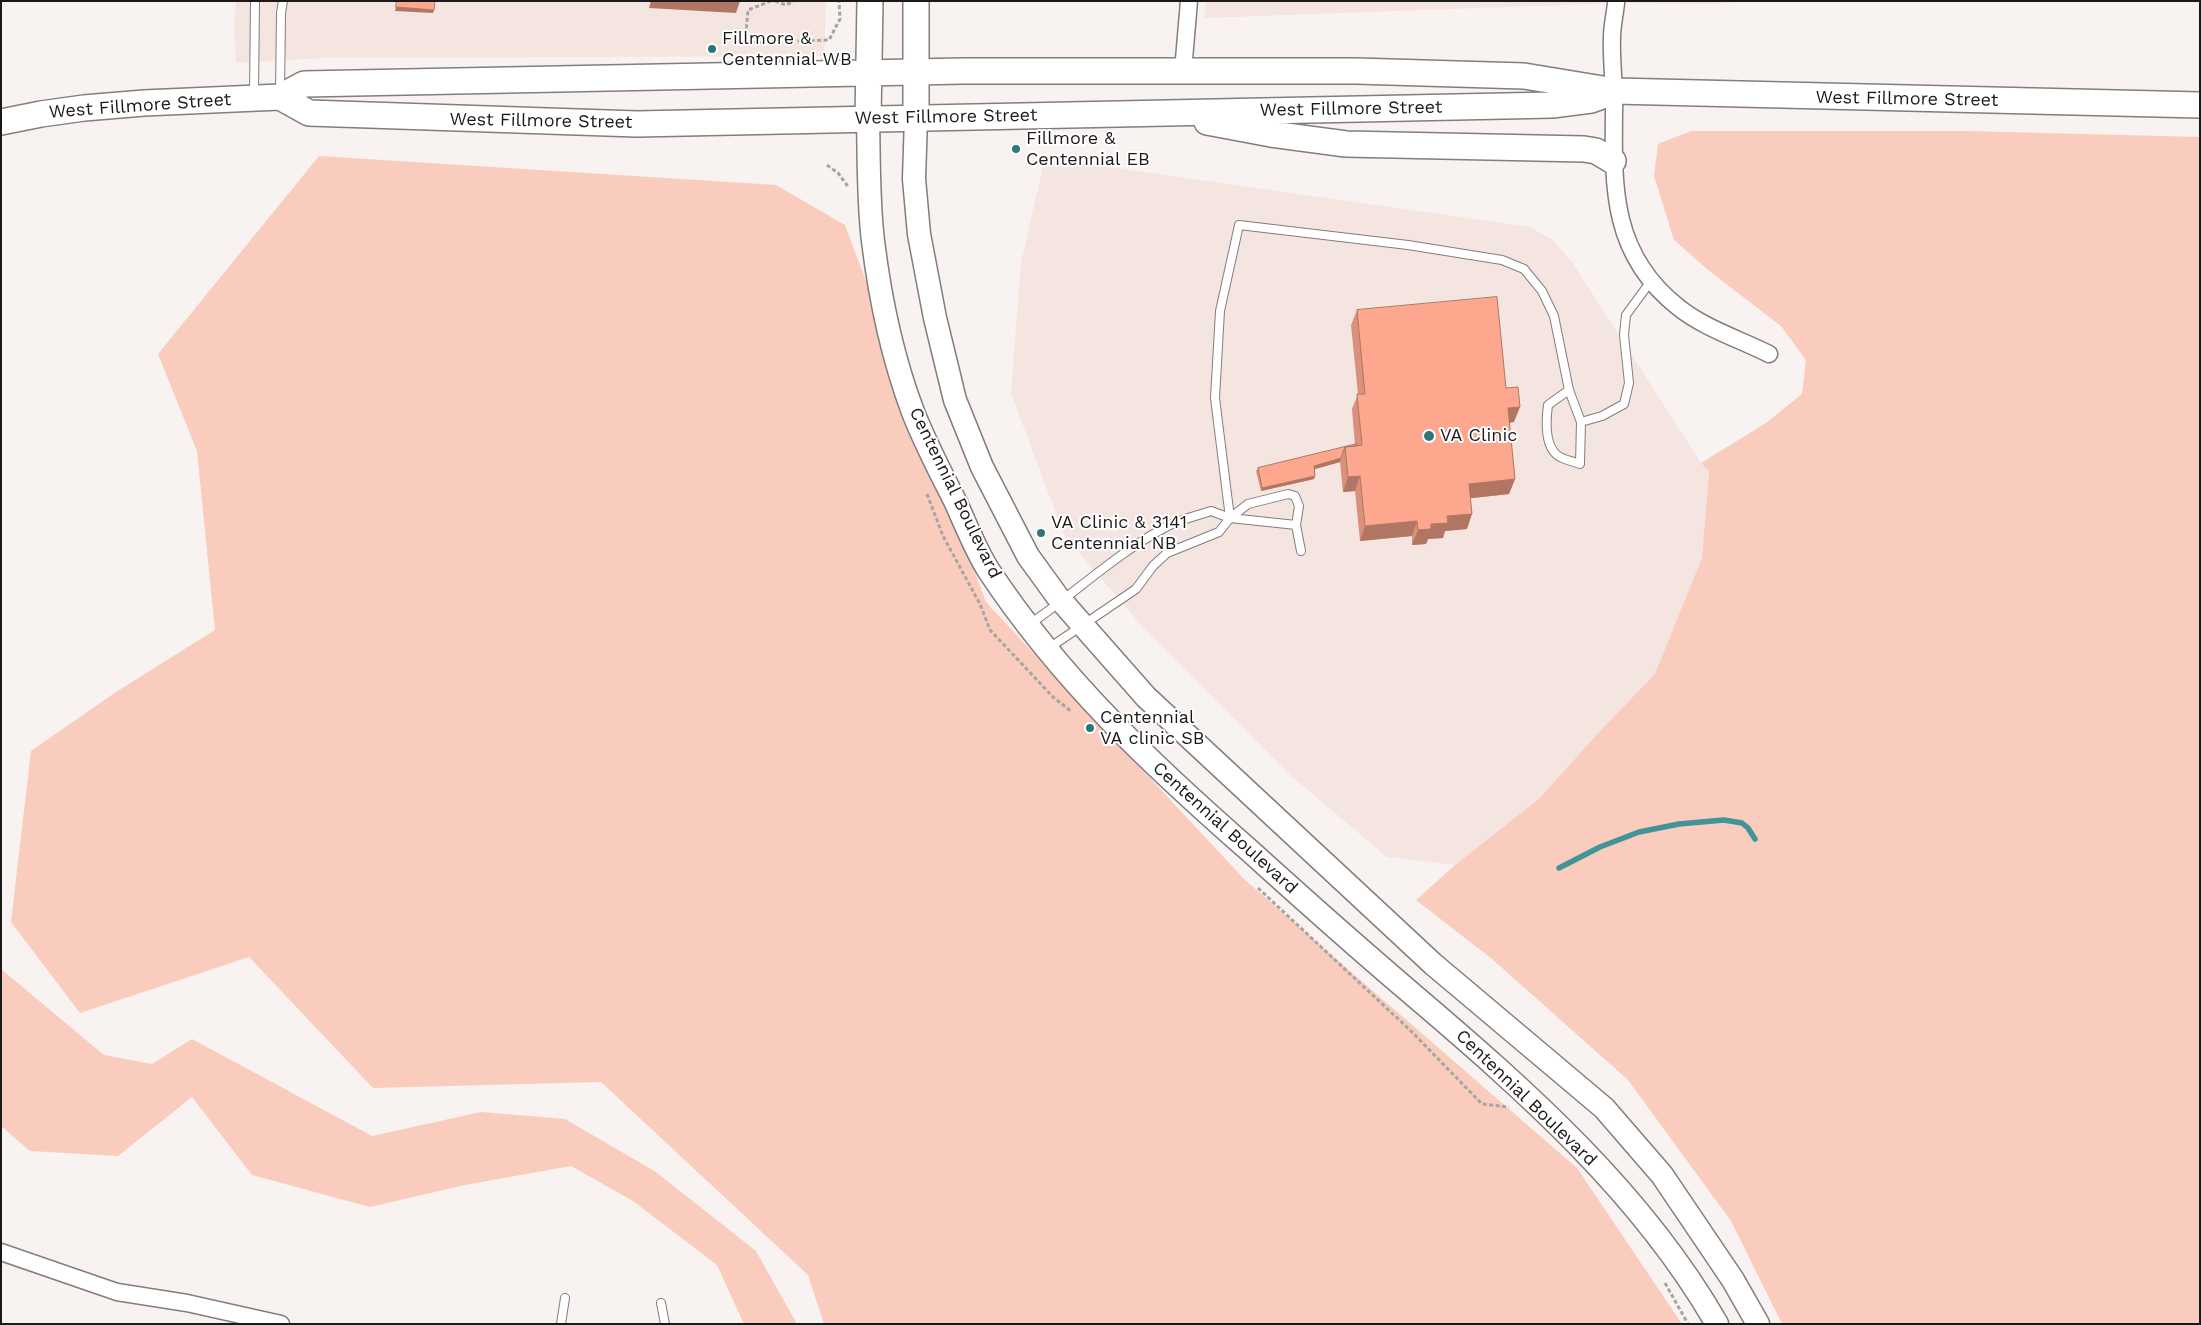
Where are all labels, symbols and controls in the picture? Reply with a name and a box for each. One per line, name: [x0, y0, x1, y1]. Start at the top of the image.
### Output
place label: Fillmore & Centennial WB: [722, 28, 852, 70]
marker: Fillmore & Centennial WB: [706, 43, 718, 55]
street label: West Fillmore Street: [1815, 87, 1999, 111]
street label: West Fillmore Street: [48, 89, 232, 123]
street label: West Fillmore Street: [1259, 97, 1443, 121]
street label: West Fillmore Street: [854, 105, 1038, 129]
street label: West Fillmore Street: [449, 109, 633, 133]
place label: Fillmore & Centennial EB: [1026, 128, 1150, 170]
marker: Fillmore & Centennial EB: [1010, 143, 1022, 155]
street label: Centennial Boulevard: [904, 404, 1006, 582]
place label: VA Clinic: [1440, 425, 1517, 447]
marker: VA Clinic: [1422, 429, 1436, 443]
place label: VA Clinic & 3141 Centennial NB: [1051, 512, 1187, 554]
marker: VA Clinic & 3141 Centennial NB: [1035, 527, 1047, 539]
place label: Centennial VA clinic SB: [1100, 707, 1204, 750]
marker: Centennial VA clinic SB: [1084, 722, 1096, 734]
street label: Centennial Boulevard: [1148, 757, 1302, 899]
street label: Centennial Boulevard: [1451, 1025, 1601, 1171]

